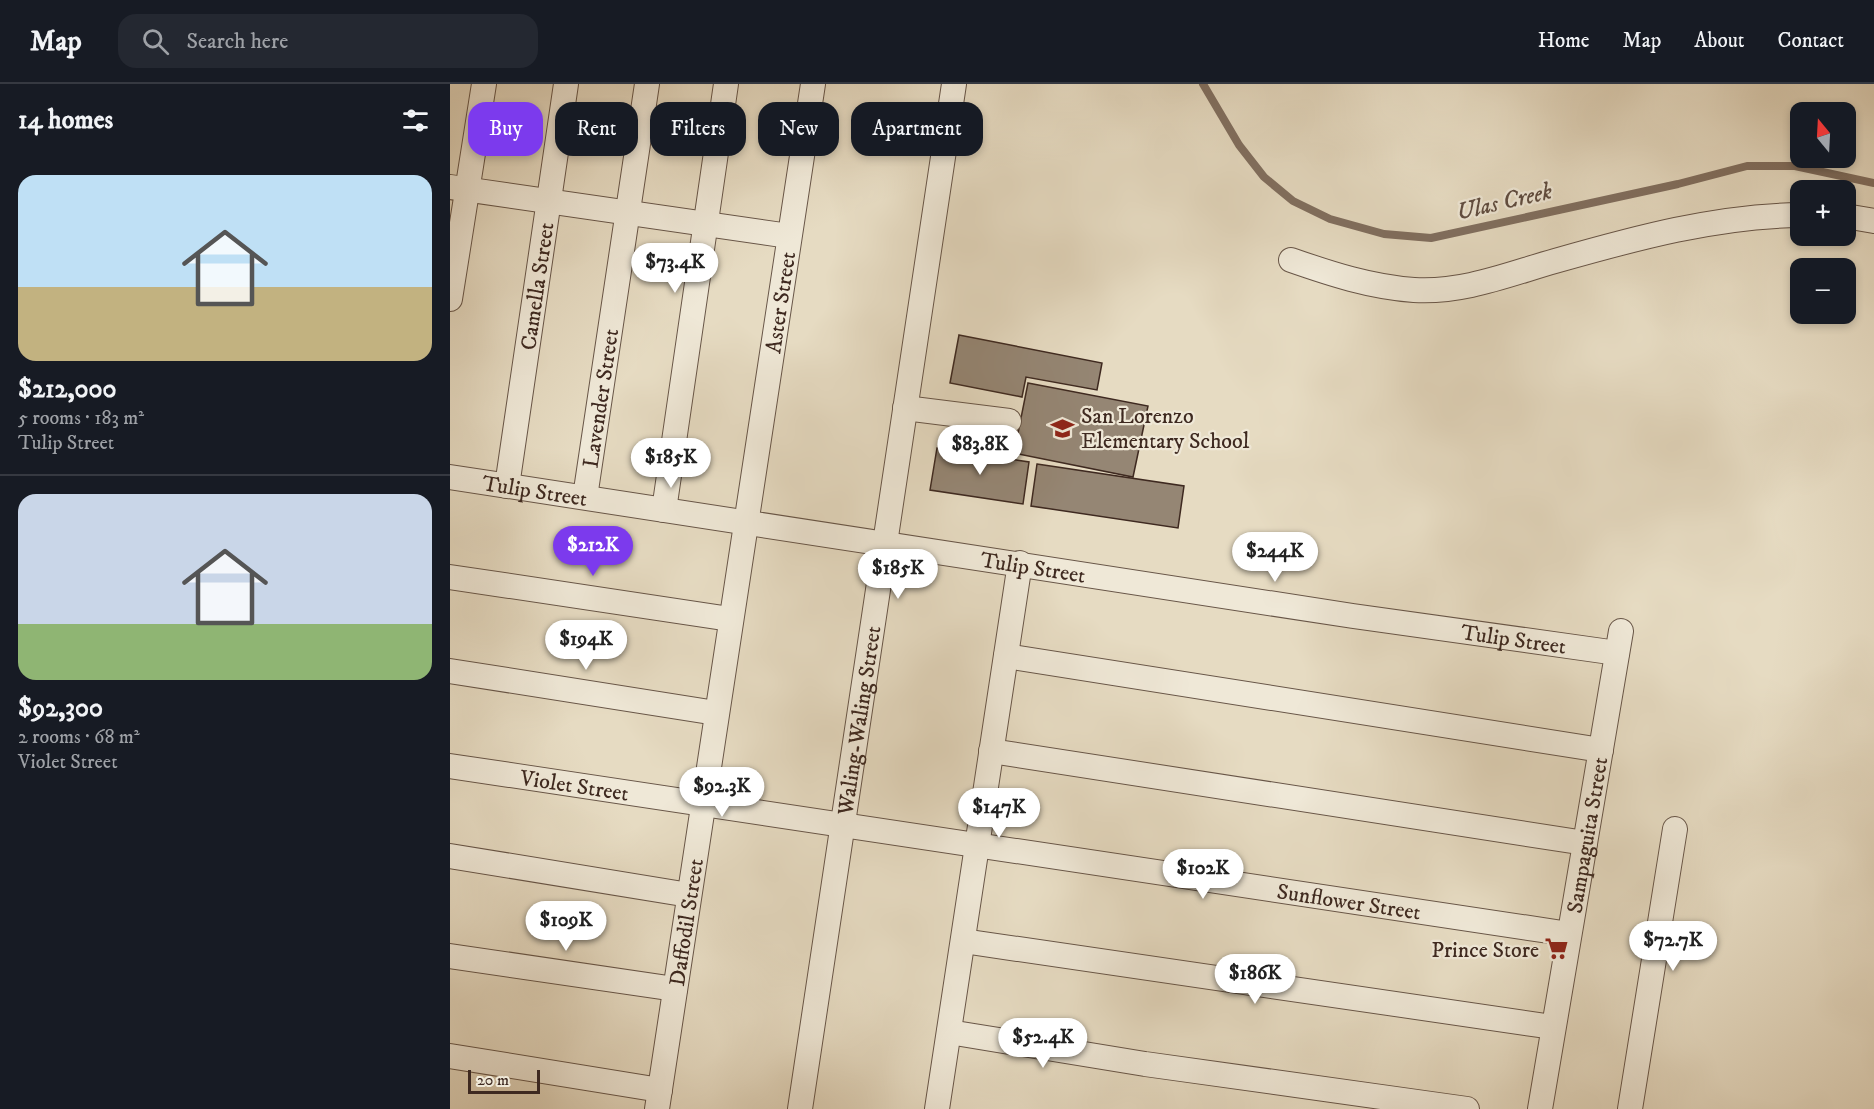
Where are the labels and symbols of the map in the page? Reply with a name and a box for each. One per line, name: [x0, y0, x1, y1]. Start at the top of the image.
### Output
north arrow: [1790, 102, 1856, 168]
water label: Ulas Creek: [1453, 176, 1555, 228]
street label: Camella Street: [515, 221, 561, 352]
pin: $73.4K: [626, 243, 724, 294]
street label: Aster Street: [760, 250, 802, 355]
street label: Lavender Street: [578, 327, 625, 470]
place label: San Lorenzo Elementary School: [1081, 403, 1250, 455]
school or university icon: San Lorenzo Elementary School: [1050, 415, 1076, 441]
pin: $83.8K: [931, 425, 1029, 476]
pin: $185K: [629, 438, 713, 489]
street label: Tulip Street: [480, 470, 589, 513]
pin: $212K: [551, 526, 635, 577]
pin: $244K: [1233, 532, 1317, 583]
street label: Tulip Street: [979, 547, 1087, 590]
pin: $185K: [856, 549, 940, 600]
street label: Tulip Street: [1459, 619, 1568, 661]
pin: $194K: [544, 620, 628, 671]
street label: Waling-Waling Street: [832, 624, 887, 818]
street label: Sampaguita Street: [1561, 755, 1614, 915]
street label: Violet Street: [517, 765, 631, 808]
pin: $92.3K: [673, 767, 771, 818]
pin: $147K: [957, 788, 1041, 839]
pin: $102K: [1161, 849, 1245, 900]
street label: Daffodil Street: [664, 857, 710, 988]
street label: Sunflower Street: [1275, 878, 1422, 927]
pin: $109K: [524, 901, 608, 952]
pin: $72.7K: [1624, 921, 1722, 972]
supermarket icon: Prince Store: [1544, 936, 1570, 962]
place label: Prince Store: [1431, 937, 1539, 964]
pin: $186K: [1213, 954, 1297, 1005]
pin: $52.4K: [994, 1018, 1092, 1069]
scale bar: [468, 1067, 540, 1094]

